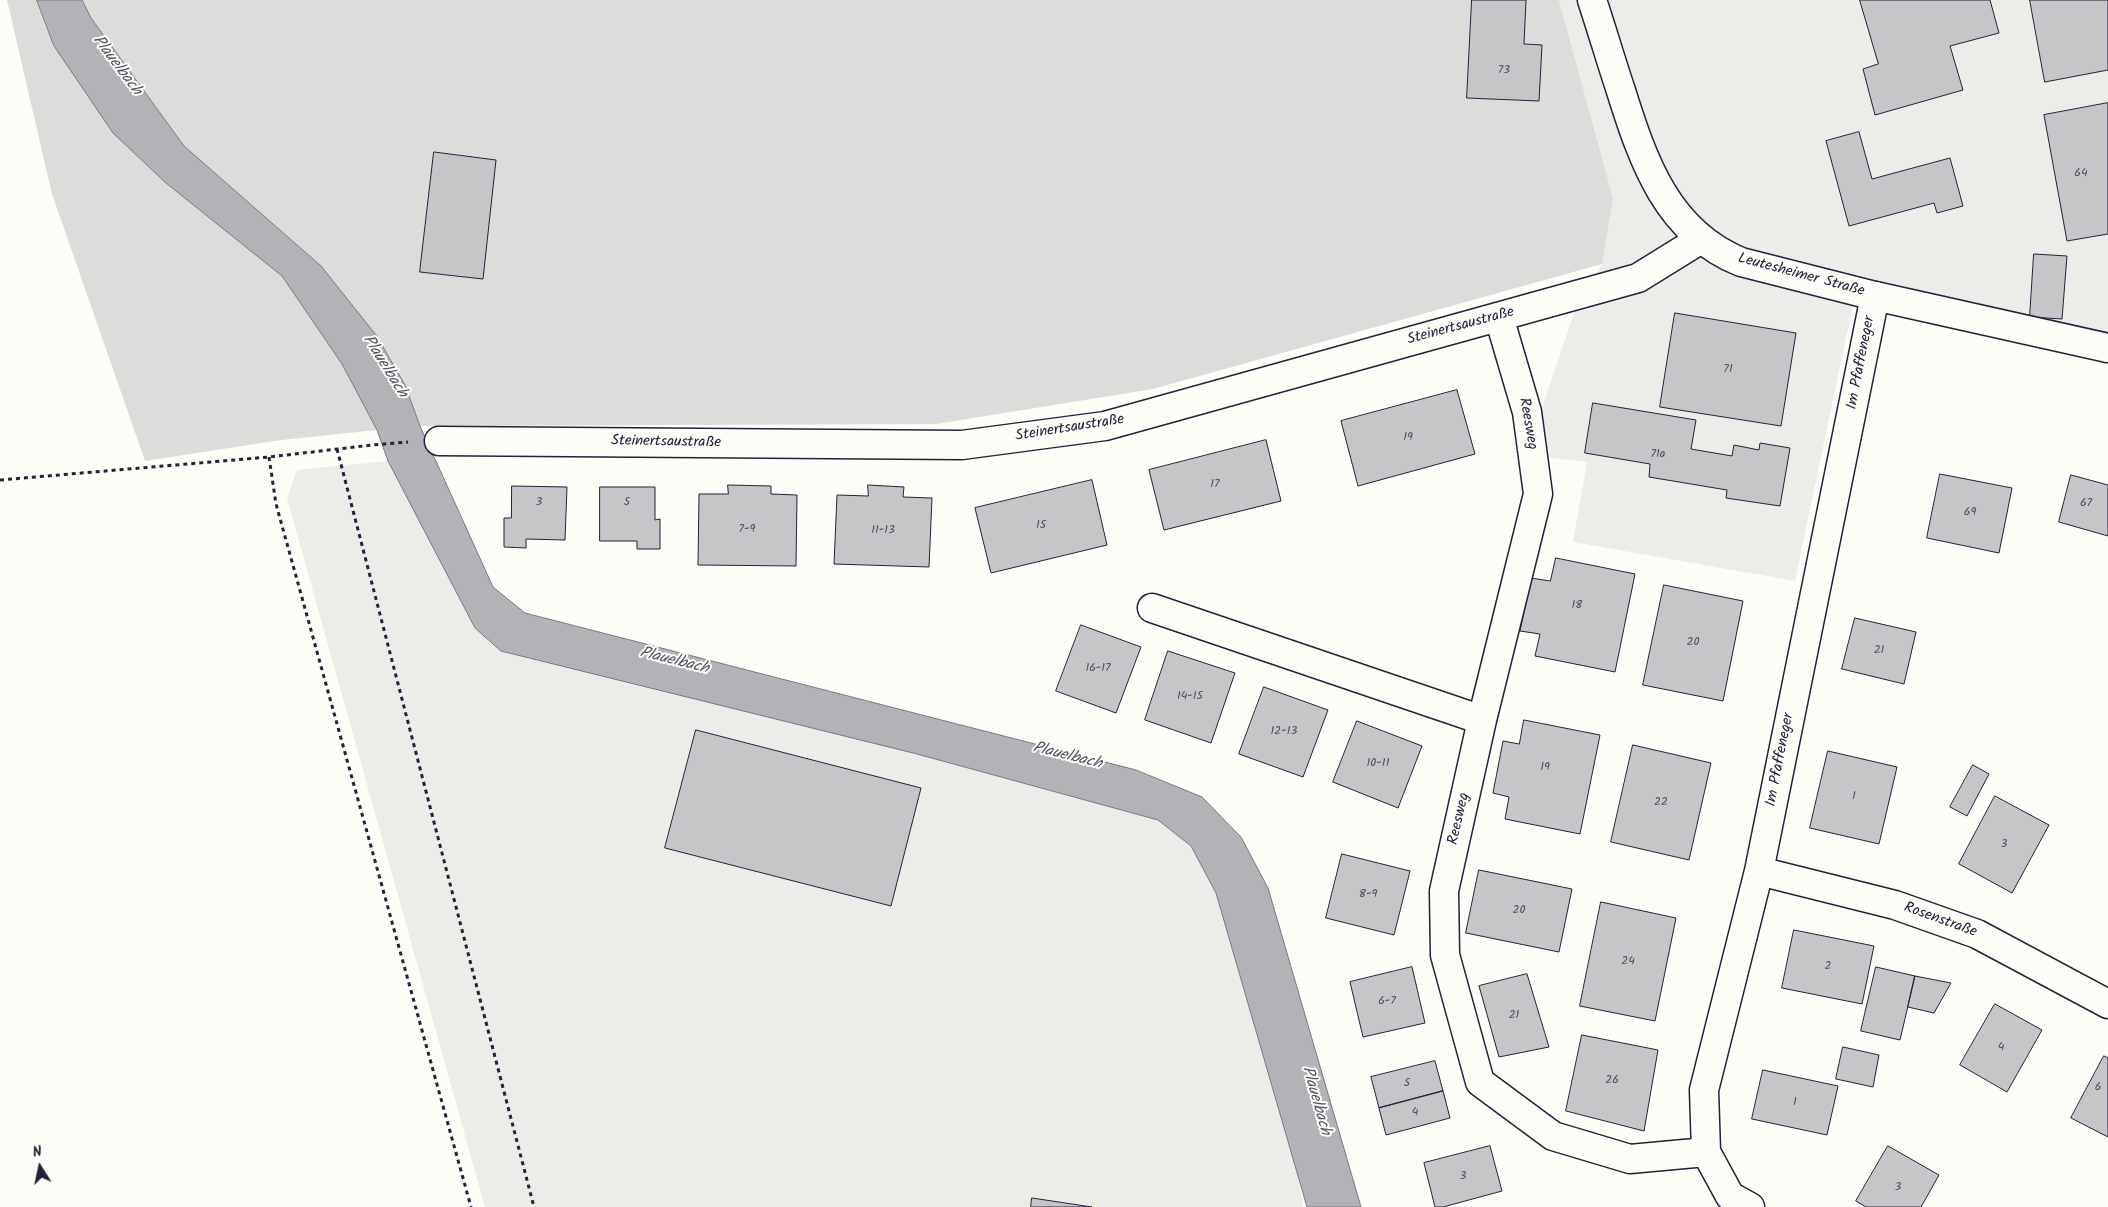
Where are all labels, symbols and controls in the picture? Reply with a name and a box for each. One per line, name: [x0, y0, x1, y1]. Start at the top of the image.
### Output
water label: Plauelbach: [87, 32, 145, 100]
house number: 73: [1498, 64, 1510, 78]
house number: 64: [2074, 167, 2088, 181]
street label: Leutesheimer Straße: [1736, 250, 1866, 302]
street label: Steinertsaustraße: [1406, 304, 1516, 350]
street label: Im Pfaffeneger: [1844, 315, 1880, 411]
water label: Plauelbach: [357, 332, 411, 402]
house number: 71: [1723, 363, 1733, 377]
street label: Reesweg: [1514, 397, 1540, 451]
street label: Steinertsaustraße: [1014, 412, 1126, 446]
house number: 19: [1403, 431, 1413, 445]
street label: Steinertsaustraße: [611, 433, 721, 453]
house number: 71a: [1651, 448, 1665, 462]
house number: 17: [1210, 478, 1220, 492]
house number: 3: [536, 496, 542, 510]
house number: 5: [624, 496, 630, 510]
house number: 67: [2080, 497, 2092, 511]
house number: 69: [1964, 506, 1976, 520]
house number: 15: [1036, 519, 1046, 533]
house number: 7-9: [739, 523, 755, 537]
house number: 11-13: [871, 524, 895, 538]
house number: 18: [1572, 599, 1582, 613]
house number: 20: [1687, 636, 1699, 650]
water label: Plauelbach: [637, 644, 711, 680]
house number: 21: [1874, 644, 1884, 658]
house number: 16-17: [1085, 662, 1111, 676]
house number: 14-15: [1177, 690, 1203, 704]
street label: Im Pfaffeneger: [1763, 712, 1799, 808]
house number: 12-13: [1271, 725, 1297, 739]
water label: Plauelbach: [1030, 739, 1104, 775]
house number: 10-11: [1367, 757, 1389, 771]
house number: 19: [1540, 761, 1550, 775]
house number: 1: [1852, 790, 1856, 804]
street label: Reesweg: [1445, 791, 1475, 847]
house number: 22: [1654, 796, 1668, 810]
house number: 3: [2001, 838, 2007, 852]
house number: 8-9: [1359, 888, 1377, 902]
street label: Rosenstraße: [1901, 899, 1979, 943]
house number: 20: [1513, 904, 1525, 918]
house number: 24: [1621, 955, 1635, 969]
house number: 2: [1825, 960, 1831, 974]
house number: 6-7: [1378, 995, 1396, 1009]
house number: 21: [1509, 1009, 1519, 1023]
house number: 4: [1998, 1041, 2004, 1055]
water label: Plauelbach: [1296, 1064, 1334, 1138]
house number: 26: [1605, 1074, 1619, 1088]
house number: 5: [1404, 1077, 1410, 1091]
house number: 6: [2095, 1081, 2101, 1095]
house number: 1: [1793, 1096, 1797, 1110]
house number: 4: [1412, 1106, 1418, 1120]
text: N: [31, 1141, 44, 1164]
north arrow: [15, 1142, 65, 1192]
house number: 3: [1460, 1170, 1466, 1184]
house number: 3: [1895, 1181, 1901, 1195]

